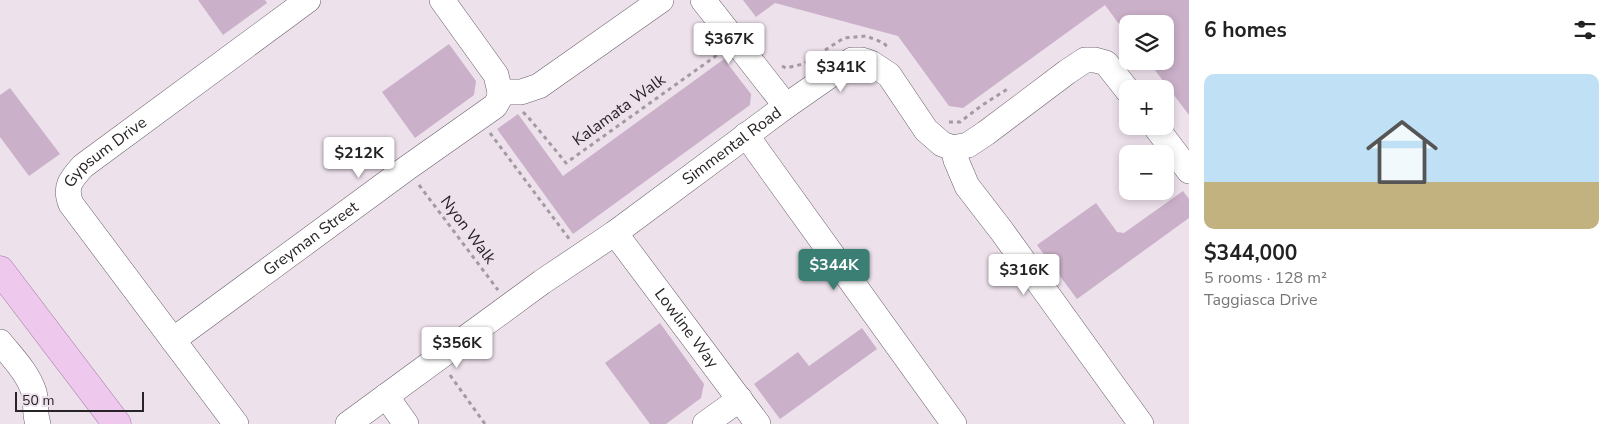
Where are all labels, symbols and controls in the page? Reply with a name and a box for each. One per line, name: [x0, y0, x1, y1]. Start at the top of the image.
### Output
map controls: [1119, 15, 1174, 200]
button: layers: [1119, 15, 1174, 70]
text: 6 homes: [1204, 16, 1287, 44]
icon: filters: [1571, 16, 1599, 44]
pin: $367K: [694, 22, 764, 65]
text: $367K: [704, 28, 754, 50]
pin: $341K: [806, 51, 876, 93]
text: $341K: [816, 56, 866, 78]
street label: Kalamata Walk: [568, 68, 671, 151]
button: +: [1119, 80, 1174, 135]
street label: Simmental Road: [678, 102, 786, 190]
icon: home: [1357, 107, 1447, 197]
street label: Gypsum Drive: [59, 112, 151, 191]
pin: $212K: [324, 136, 394, 179]
text: $212K: [334, 142, 384, 164]
button: −: [1119, 145, 1174, 200]
street label: Nyon Walk: [435, 191, 501, 269]
street label: Greyman Street: [259, 196, 363, 281]
text: $344,000: [1204, 239, 1297, 267]
pin: $344K: [799, 248, 869, 291]
text: $344K: [809, 254, 859, 276]
pin: $316K: [989, 254, 1059, 296]
text: $316K: [999, 259, 1049, 281]
text: 5 rooms · 128 m²: [1204, 267, 1327, 289]
street label: Lowline Way: [649, 284, 724, 373]
text: Taggiasca Drive: [1204, 289, 1317, 311]
pin: $356K: [422, 326, 492, 369]
text: $356K: [432, 332, 482, 354]
scale bar: [15, 389, 144, 412]
text: 50 m: [22, 391, 54, 410]

